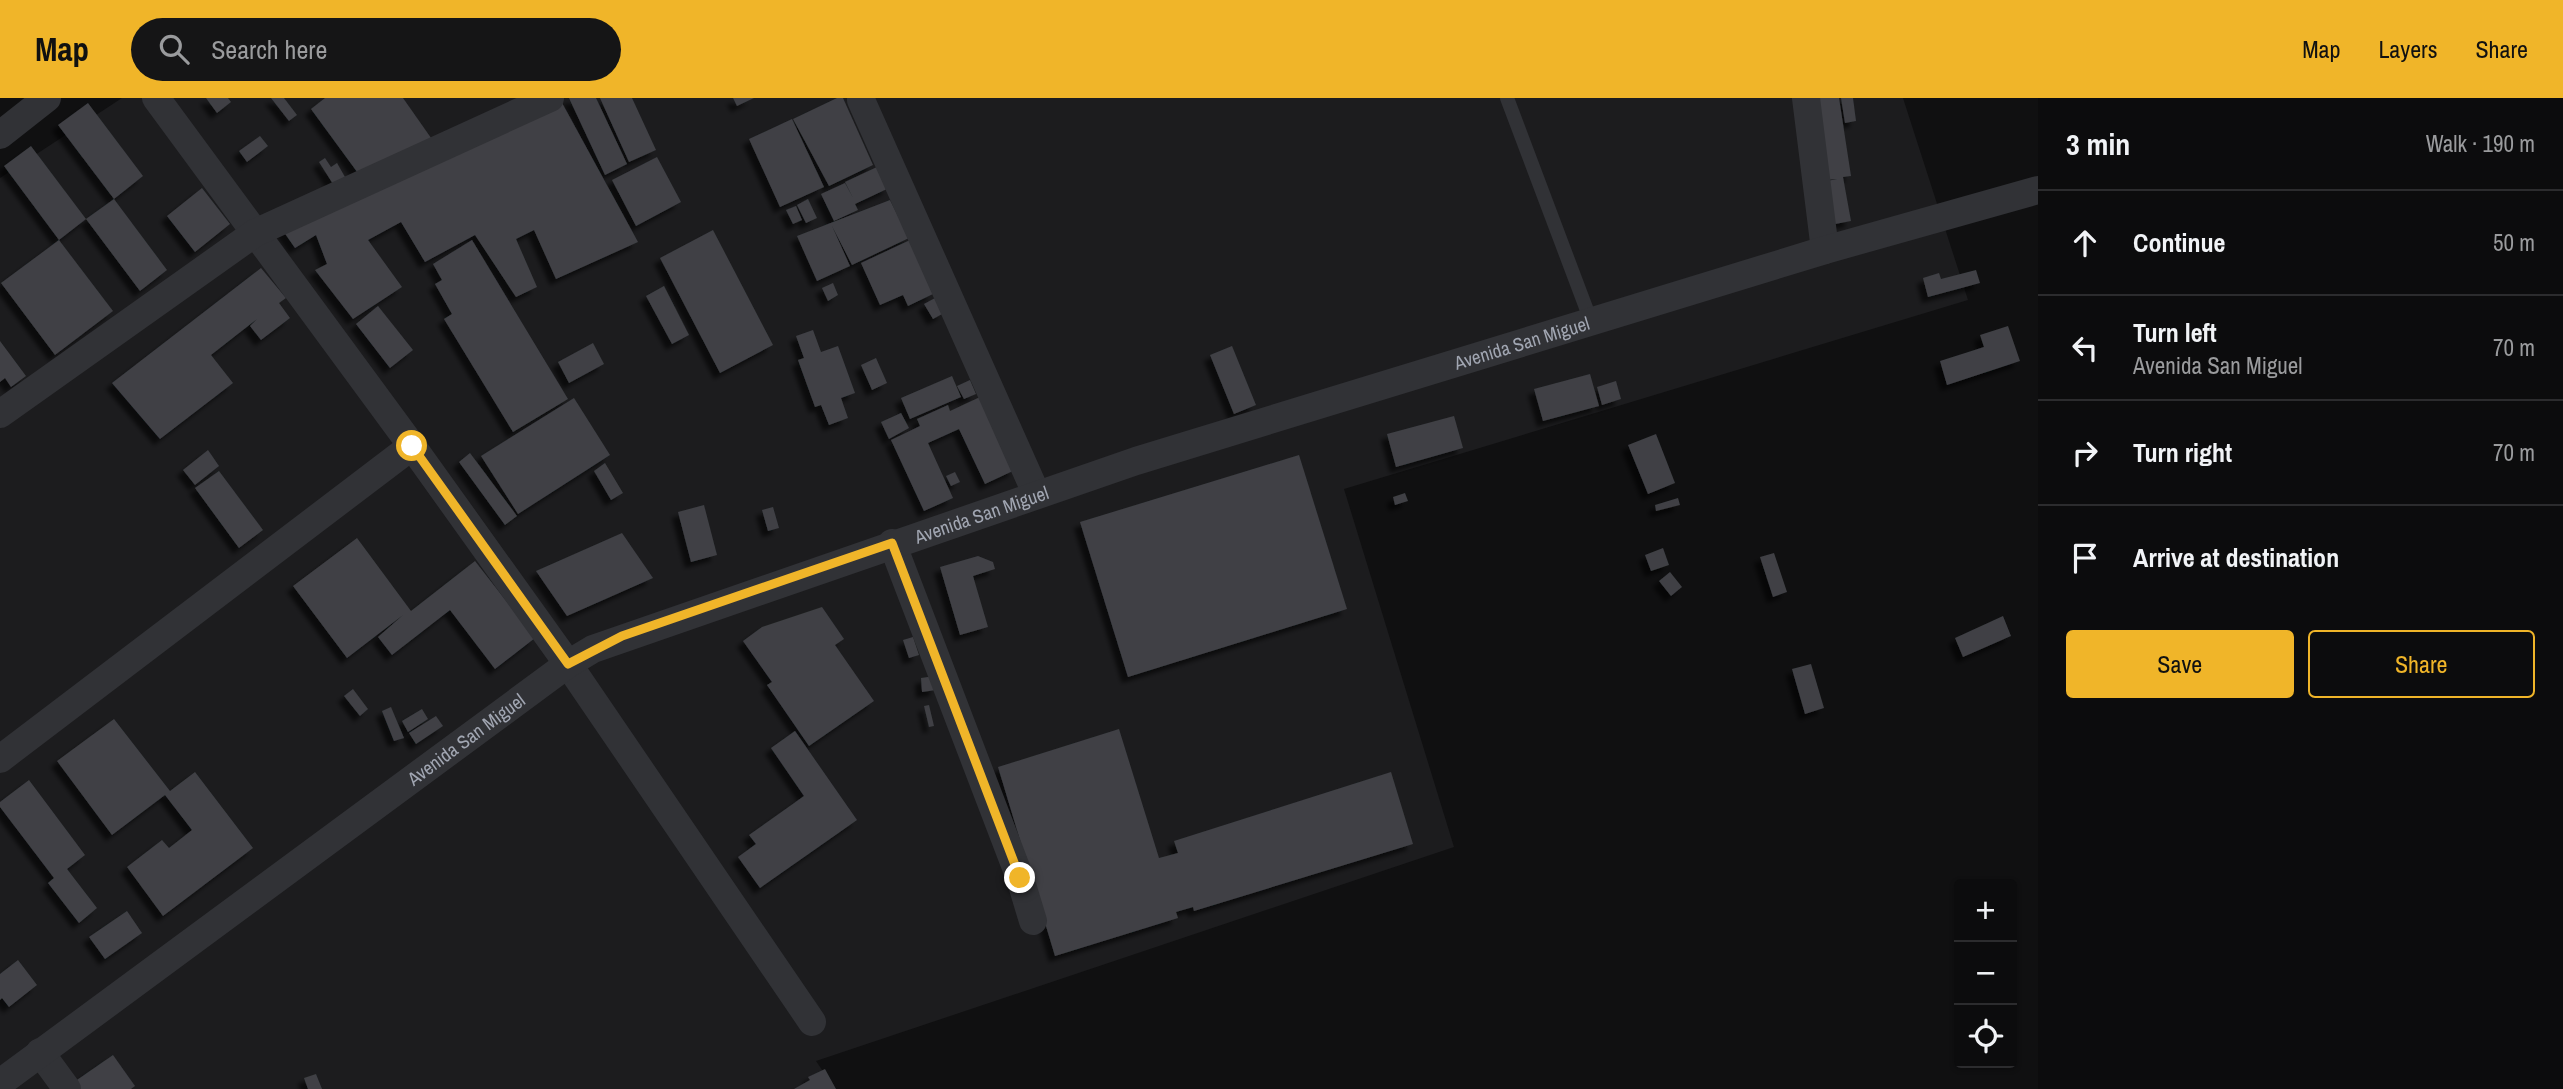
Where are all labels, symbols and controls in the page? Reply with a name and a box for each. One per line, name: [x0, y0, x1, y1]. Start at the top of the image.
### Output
search box: [131, 18, 621, 81]
text: Map: [35, 27, 89, 71]
icon: search: [155, 30, 193, 68]
text: Search here: [211, 32, 327, 67]
text: Map: [2302, 33, 2340, 65]
text: Layers: [2378, 33, 2437, 65]
text: Share: [2475, 33, 2528, 65]
text: 3 min: [2066, 124, 2130, 164]
text: Walk · 190 m: [2426, 128, 2535, 159]
icon: ahead: [2066, 224, 2104, 262]
text: Continue: [2133, 225, 2225, 260]
text: 50 m: [2493, 227, 2535, 258]
street label: Avenida San Miguel: [1450, 310, 1593, 376]
text: Turn left: [2133, 315, 2217, 350]
icon: left: [2066, 329, 2104, 367]
text: 70 m: [2493, 332, 2535, 363]
text: Avenida San Miguel: [2133, 350, 2303, 381]
route start: [396, 430, 427, 461]
icon: right: [2066, 434, 2104, 472]
text: Turn right: [2133, 435, 2232, 470]
text: 70 m: [2493, 437, 2535, 468]
street label: Avenida San Miguel: [910, 479, 1052, 550]
icon: arrive: [2066, 539, 2104, 577]
text: Arrive at destination: [2133, 540, 2339, 575]
button: Save: [2066, 630, 2294, 698]
button: Share: [2308, 630, 2535, 698]
street label: Avenida San Miguel: [401, 687, 530, 792]
route end: [1004, 862, 1035, 893]
map controls: [1954, 879, 2017, 1068]
button: +: [1954, 879, 2017, 942]
button: −: [1954, 942, 2017, 1005]
button: locate: [1954, 1005, 2017, 1068]

